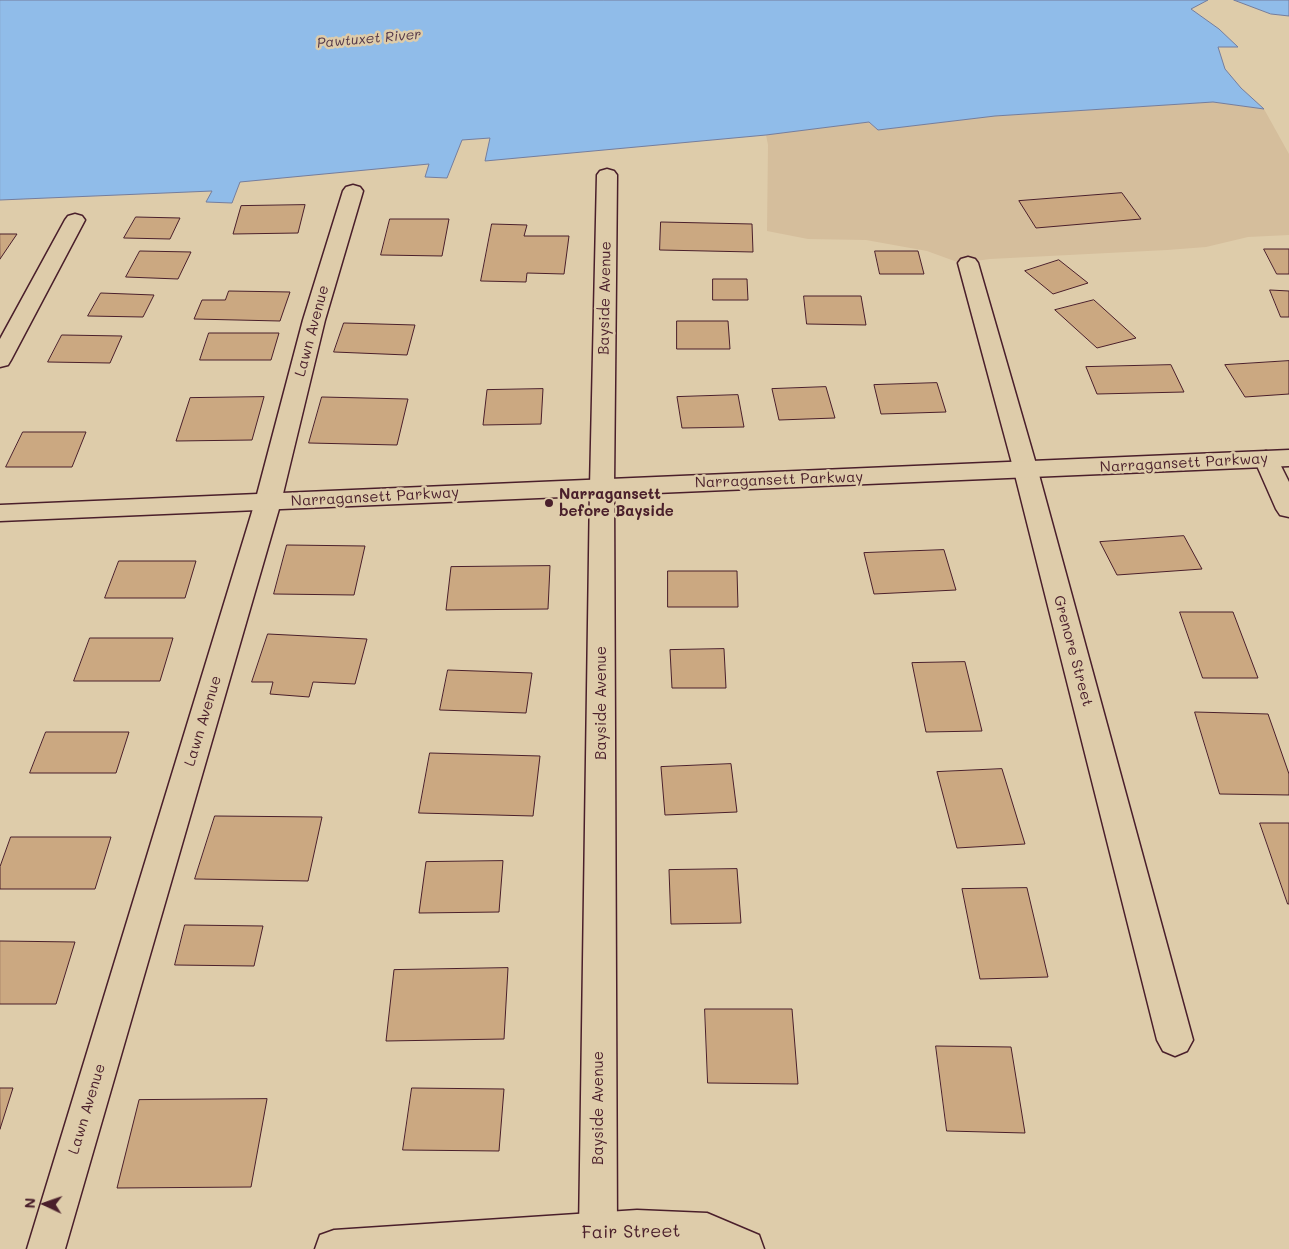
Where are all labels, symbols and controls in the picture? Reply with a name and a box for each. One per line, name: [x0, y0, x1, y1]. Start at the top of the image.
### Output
water label: Pawtuxet River: [316, 26, 422, 52]
street label: Bayside Avenue: [595, 241, 615, 355]
street label: Lawn Avenue: [291, 283, 333, 379]
street label: Narragansett Parkway: [1099, 450, 1269, 476]
street label: Narragansett Parkway: [694, 468, 864, 492]
street label: Narragansett Parkway: [290, 484, 460, 510]
place label: Narragansett before Bayside: [559, 485, 674, 520]
marker: Narragansett before Bayside: [543, 497, 555, 509]
street label: Grenore Street: [1049, 593, 1097, 709]
street label: Bayside Avenue: [592, 646, 610, 760]
street label: Lawn Avenue: [181, 673, 225, 769]
street label: Bayside Avenue: [589, 1051, 607, 1165]
street label: Lawn Avenue: [65, 1061, 109, 1157]
north arrow: [20, 1179, 70, 1229]
text: N: [20, 1197, 39, 1209]
street label: Fair Street: [581, 1220, 681, 1244]

